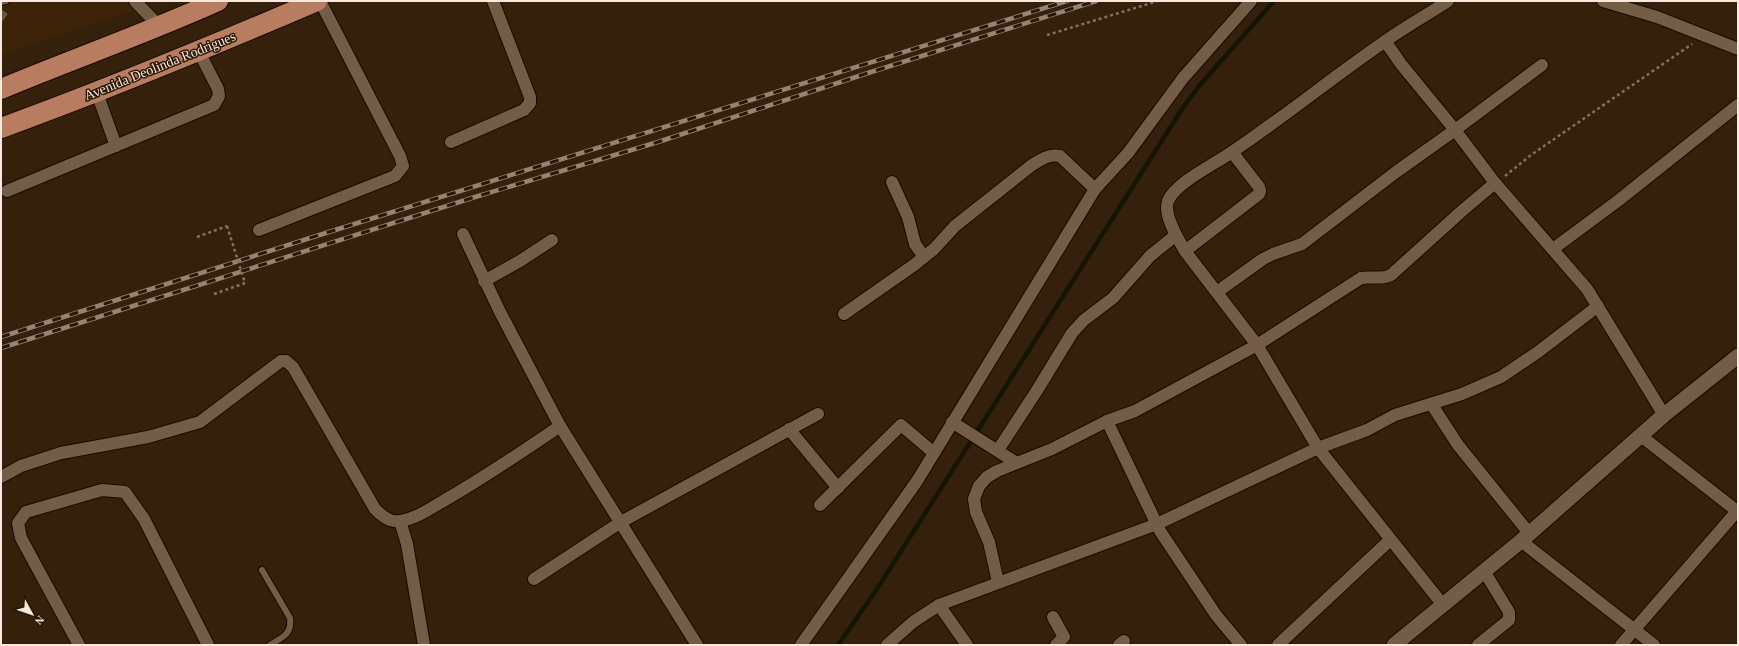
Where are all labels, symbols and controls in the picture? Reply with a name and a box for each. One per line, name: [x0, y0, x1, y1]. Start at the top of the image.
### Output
street label: Avenida Deolinda Rodrigues: [82, 29, 238, 103]
north arrow: [12, 594, 52, 634]
text: N: [32, 614, 47, 627]

